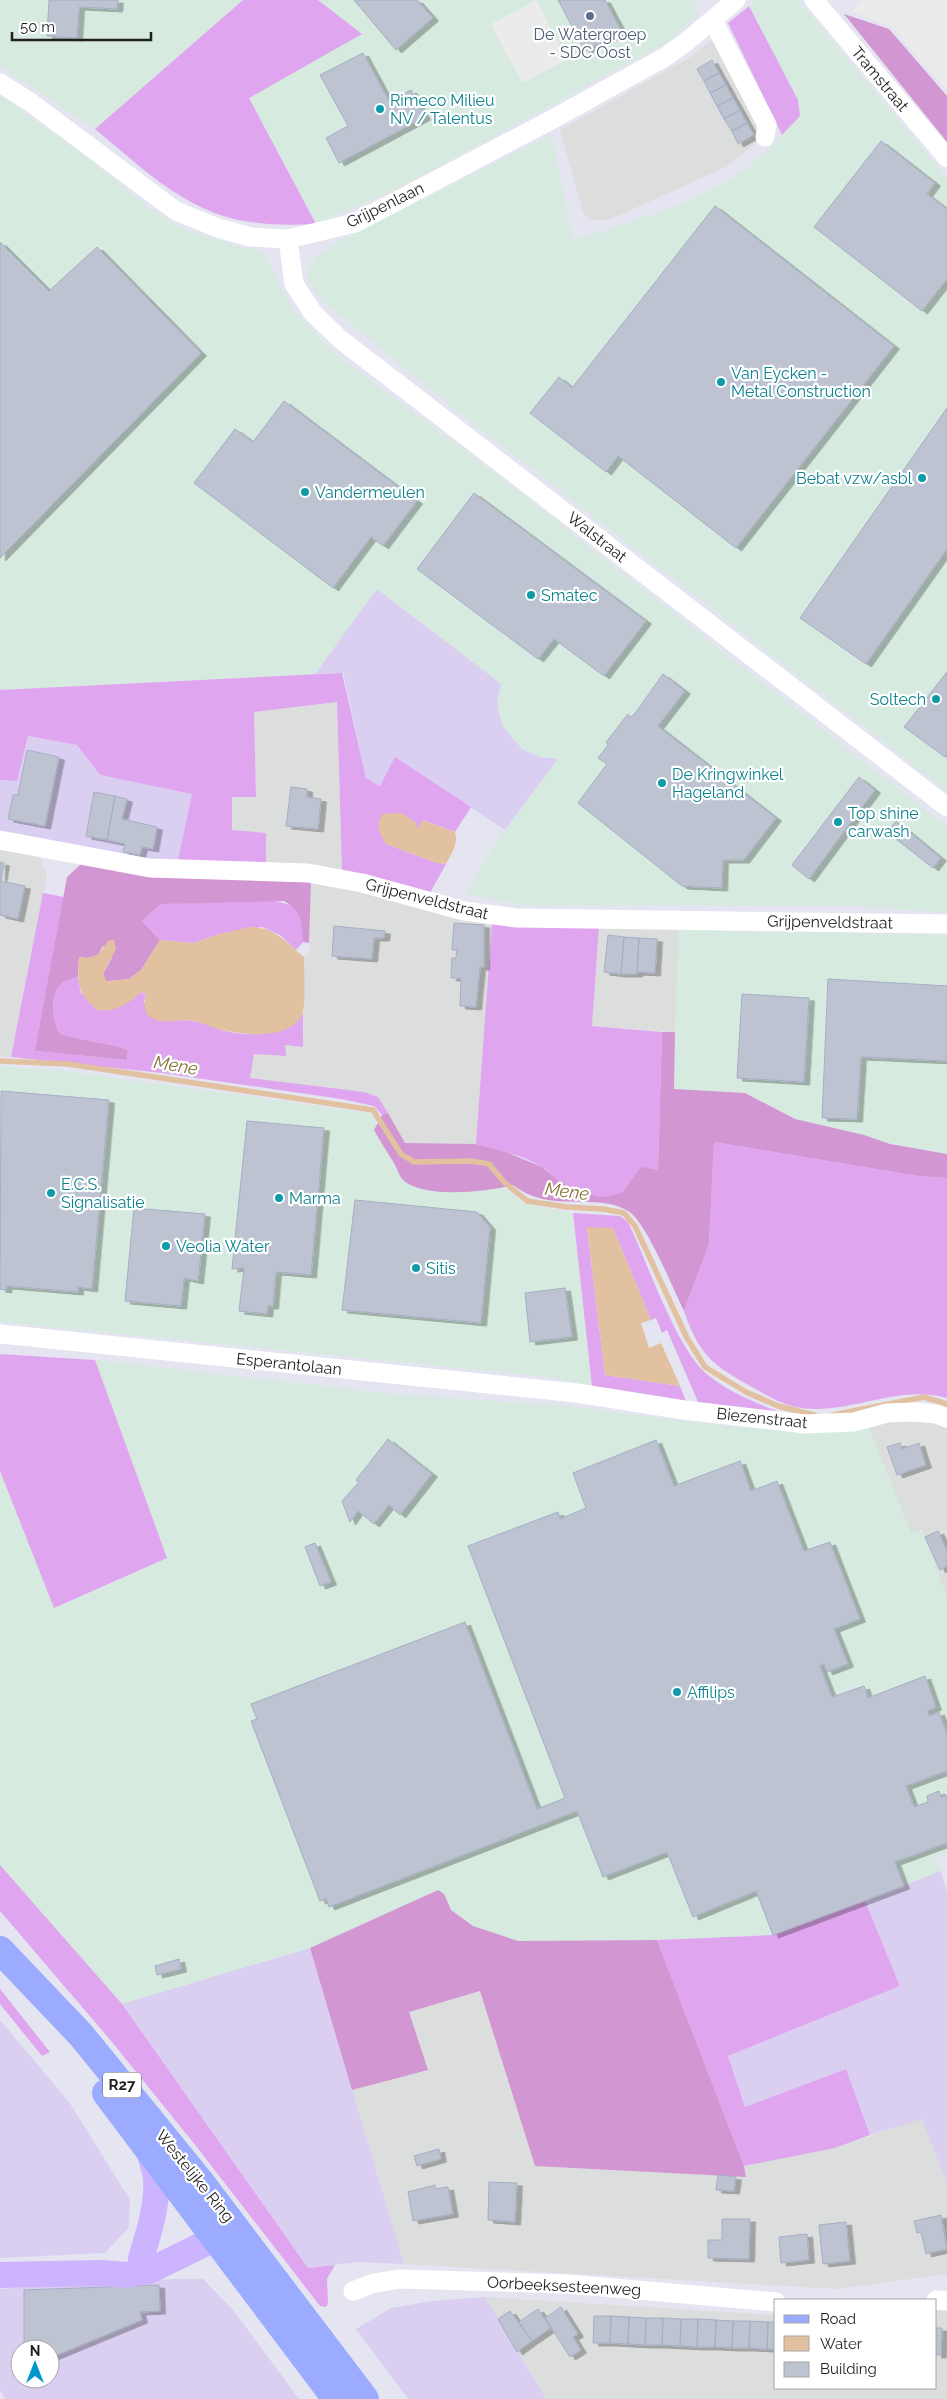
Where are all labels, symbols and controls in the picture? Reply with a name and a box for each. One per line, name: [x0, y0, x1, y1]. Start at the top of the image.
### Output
scale bar: [12, 10, 151, 42]
marker: De Watergroep - SDC Oost: [584, 10, 596, 22]
text: 50 m: [20, 18, 55, 36]
place label: De Watergroep - SDC Oost: [534, 25, 647, 62]
street label: Tramstraat: [847, 43, 913, 116]
place label: Rimeco Milieu NV / Talentus: [390, 91, 495, 128]
marker: Rimeco Milieu NV / Talentus: [374, 103, 386, 115]
street label: Grijpenlaan: [343, 178, 427, 232]
place label: Van Eycken - Metal Construction: [731, 364, 871, 401]
marker: Van Eycken - Metal Construction: [715, 376, 727, 388]
place label: Bebat vzw/asbl: [796, 469, 913, 488]
marker: Bebat vzw/asbl: [916, 472, 928, 484]
place label: Vandermeulen: [315, 483, 425, 502]
marker: Vandermeulen: [299, 486, 311, 498]
street label: Walstraat: [563, 508, 631, 567]
place label: Smatec: [541, 586, 598, 605]
marker: Smatec: [525, 589, 537, 601]
place label: Soltech: [870, 690, 926, 709]
marker: Soltech: [930, 693, 942, 705]
place label: De Kringwinkel Hageland: [672, 765, 784, 802]
marker: De Kringwinkel Hageland: [656, 777, 668, 789]
place label: Top shine carwash: [848, 804, 919, 841]
marker: Top shine carwash: [832, 816, 844, 828]
street label: Grijpenveldstraat: [364, 875, 491, 924]
street label: Grijpenveldstraat: [767, 911, 894, 933]
water label: Mene: [152, 1051, 200, 1079]
place label: E.C.S. Signalisatie: [61, 1175, 145, 1212]
water label: Mene: [544, 1178, 591, 1204]
marker: E.C.S. Signalisatie: [45, 1187, 57, 1199]
place label: Marma: [289, 1189, 341, 1208]
marker: Marma: [273, 1192, 285, 1204]
place label: Veolia Water: [176, 1237, 270, 1256]
marker: Veolia Water: [160, 1240, 172, 1252]
place label: Sitis: [426, 1259, 456, 1278]
marker: Sitis: [410, 1262, 422, 1274]
street label: Esperantolaan: [235, 1349, 343, 1379]
street label: Biezenstraat: [716, 1404, 809, 1432]
place label: Affilips: [687, 1683, 735, 1702]
marker: Affilips: [671, 1686, 683, 1698]
road number: R27: [103, 2072, 141, 2098]
street label: Westelijke Ring: [152, 2126, 238, 2226]
street label: Oorbeeksesteenweg: [486, 2272, 642, 2300]
legend: [774, 2299, 937, 2389]
text: Road: [820, 2310, 856, 2328]
text: Water: [820, 2335, 863, 2353]
north arrow: [10, 2339, 60, 2389]
text: N: [30, 2343, 40, 2359]
text: Building: [820, 2360, 877, 2378]

